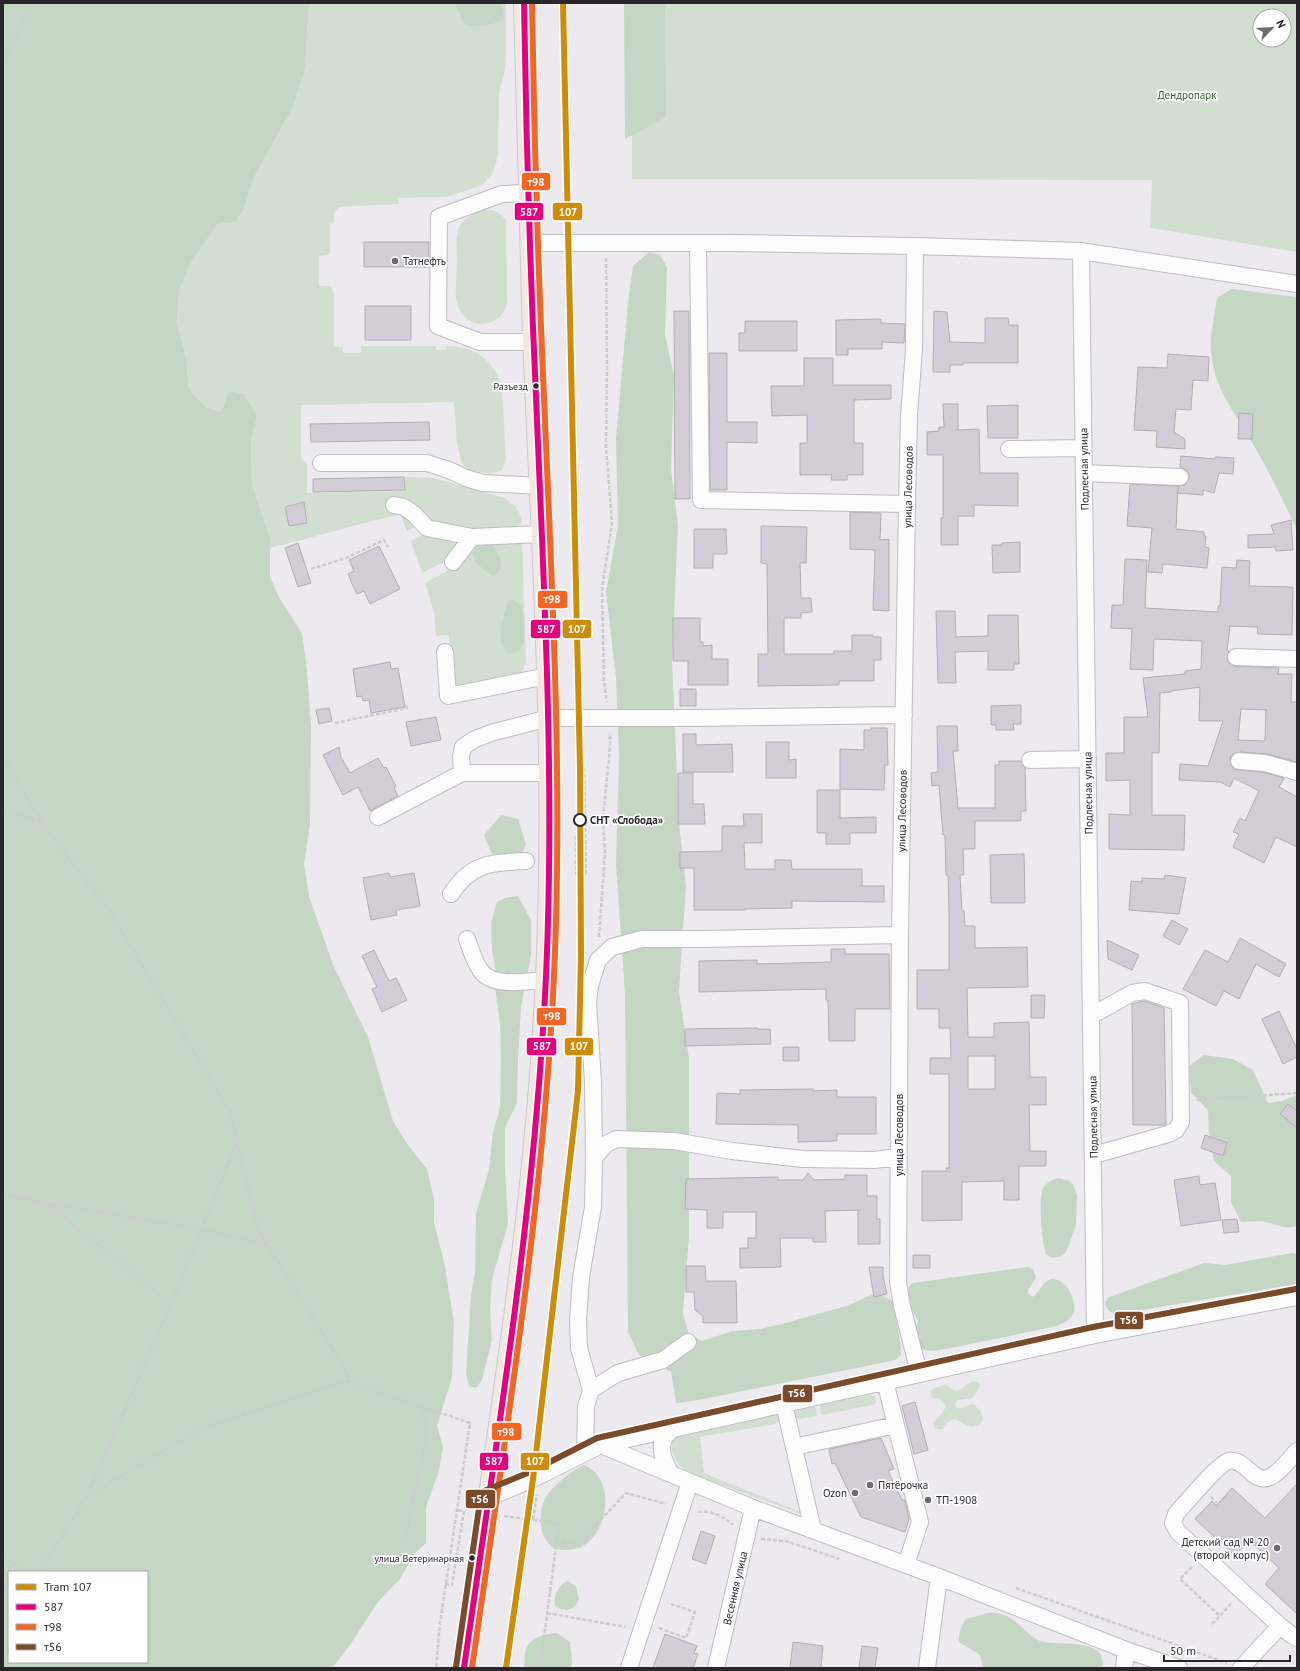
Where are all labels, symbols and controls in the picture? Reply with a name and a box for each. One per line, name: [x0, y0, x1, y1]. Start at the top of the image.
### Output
north arrow: [1252, 8, 1292, 48]
text: N: [1273, 18, 1289, 30]
park label: Дендропарк: [1158, 88, 1217, 102]
line badge: т98: [521, 172, 551, 191]
text: т98: [527, 175, 545, 189]
line badge: 587: [514, 202, 544, 221]
line badge: 107: [552, 202, 583, 221]
text: 587: [520, 205, 538, 219]
text: 107: [559, 205, 577, 219]
place label: Татнефть: [403, 254, 446, 268]
marker: Татнефть: [390, 256, 400, 266]
place label: Разъезд: [494, 380, 529, 393]
marker: Разъезд: [531, 381, 541, 391]
street label: Подлесная улица: [1076, 427, 1092, 511]
street label: улица Лесоводов: [900, 446, 916, 528]
line badge: т98: [537, 590, 568, 609]
text: т98: [543, 592, 561, 606]
line badge: 587: [530, 619, 561, 639]
line badge: 107: [562, 619, 592, 639]
text: 587: [537, 622, 555, 636]
text: 107: [568, 622, 586, 636]
street label: Подлесная улица: [1080, 751, 1096, 835]
street label: улица Лесоводов: [894, 770, 910, 852]
marker: СНТ «Слобода»: [573, 813, 587, 827]
place label: СНТ «Слобода»: [590, 813, 664, 827]
line badge: т98: [536, 1007, 567, 1026]
text: т98: [543, 1009, 561, 1023]
line badge: 587: [526, 1037, 557, 1056]
line badge: 107: [564, 1037, 594, 1056]
text: 587: [533, 1039, 551, 1053]
text: 107: [570, 1039, 588, 1053]
street label: Подлесная улица: [1085, 1075, 1101, 1159]
street label: улица Лесоводов: [892, 1094, 906, 1176]
line badge: т56: [1114, 1311, 1144, 1330]
text: т56: [1120, 1313, 1138, 1327]
line badge: т56: [782, 1384, 813, 1403]
text: т56: [788, 1386, 806, 1400]
line badge: т98: [491, 1422, 522, 1441]
text: т98: [497, 1425, 515, 1439]
line badge: 587: [479, 1452, 509, 1471]
line badge: 107: [520, 1452, 550, 1471]
text: 587: [485, 1454, 503, 1468]
text: 107: [526, 1454, 544, 1468]
place label: Пятёрочка: [878, 1478, 928, 1492]
marker: Пятёрочка: [865, 1480, 875, 1490]
place label: Ozon: [823, 1486, 847, 1500]
marker: Ozon: [850, 1488, 860, 1498]
line badge: т56: [465, 1489, 496, 1509]
text: т56: [471, 1492, 489, 1506]
place label: ТП-1908: [936, 1493, 977, 1507]
marker: ТП-1908: [923, 1495, 933, 1505]
place label: Детский сад № 20 (второй корпус): [1181, 1535, 1269, 1562]
marker: Детский сад № 20 (второй корпус): [1272, 1543, 1282, 1553]
street label: Весенняя улица: [720, 1550, 750, 1626]
place label: улица Ветеринарная: [374, 1552, 464, 1565]
marker: улица Ветеринарная: [467, 1553, 477, 1563]
legend: [8, 1571, 148, 1663]
text: Tram 107: [44, 1579, 92, 1594]
text: 587: [44, 1599, 64, 1614]
text: т98: [44, 1619, 62, 1634]
scale bar: [1164, 1637, 1290, 1663]
text: т56: [44, 1639, 62, 1654]
text: 50 m: [1170, 1643, 1196, 1658]

